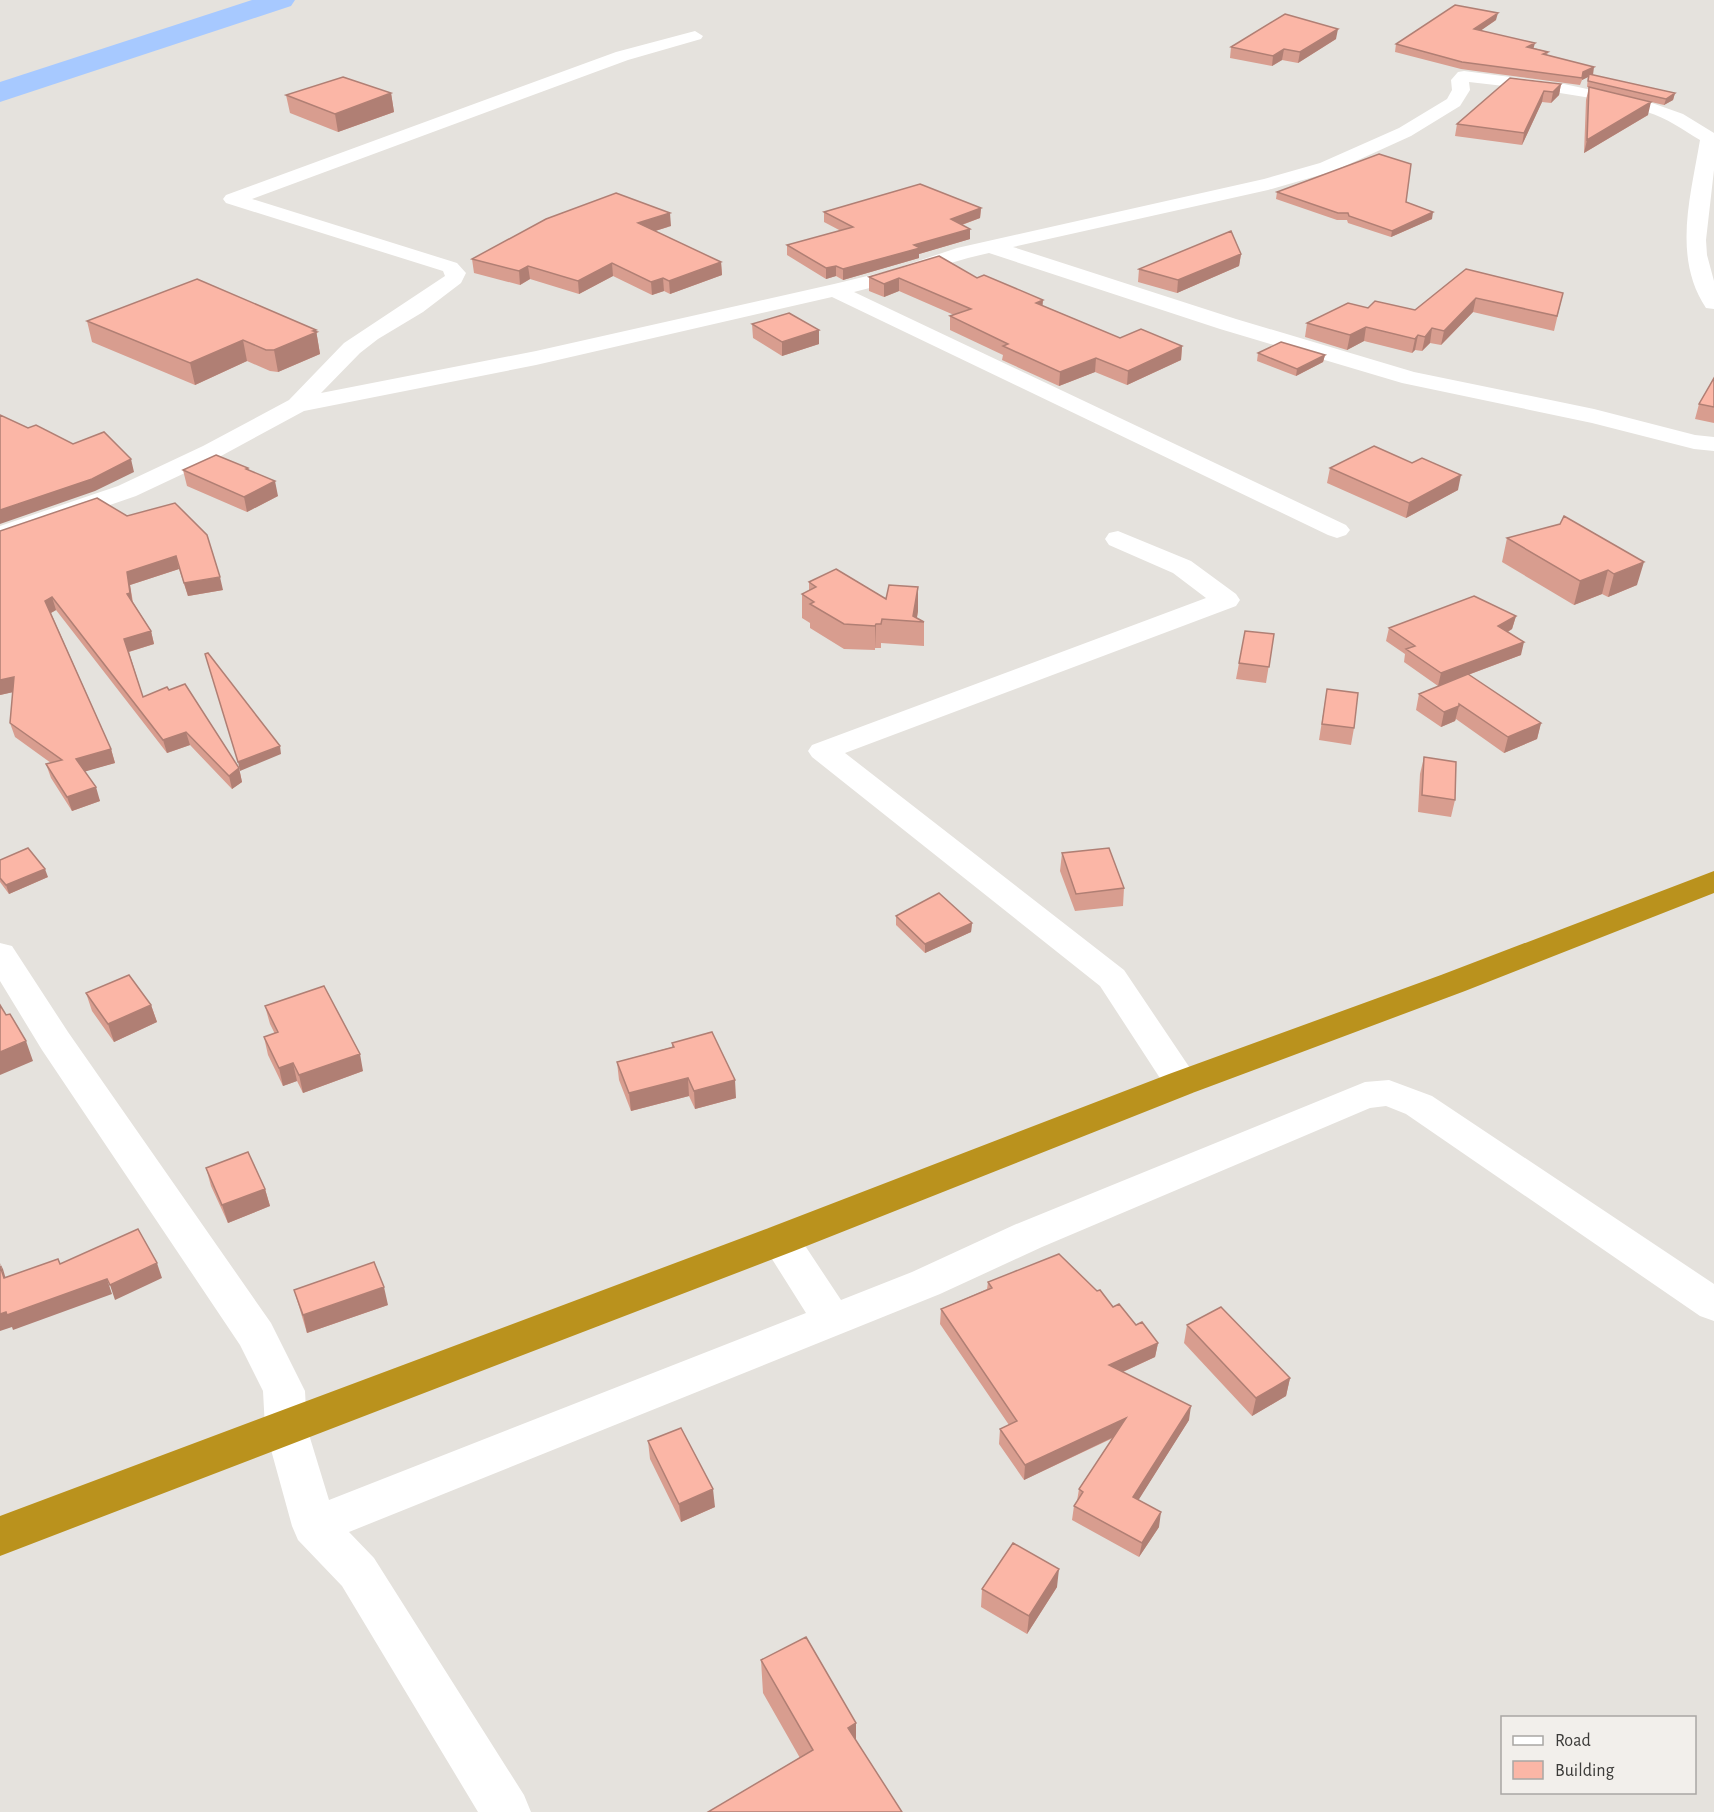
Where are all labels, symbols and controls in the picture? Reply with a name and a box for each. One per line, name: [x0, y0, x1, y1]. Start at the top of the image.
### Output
legend: [1501, 1716, 1696, 1794]
text: Road: [1555, 1732, 1591, 1750]
text: Building: [1555, 1762, 1615, 1780]

